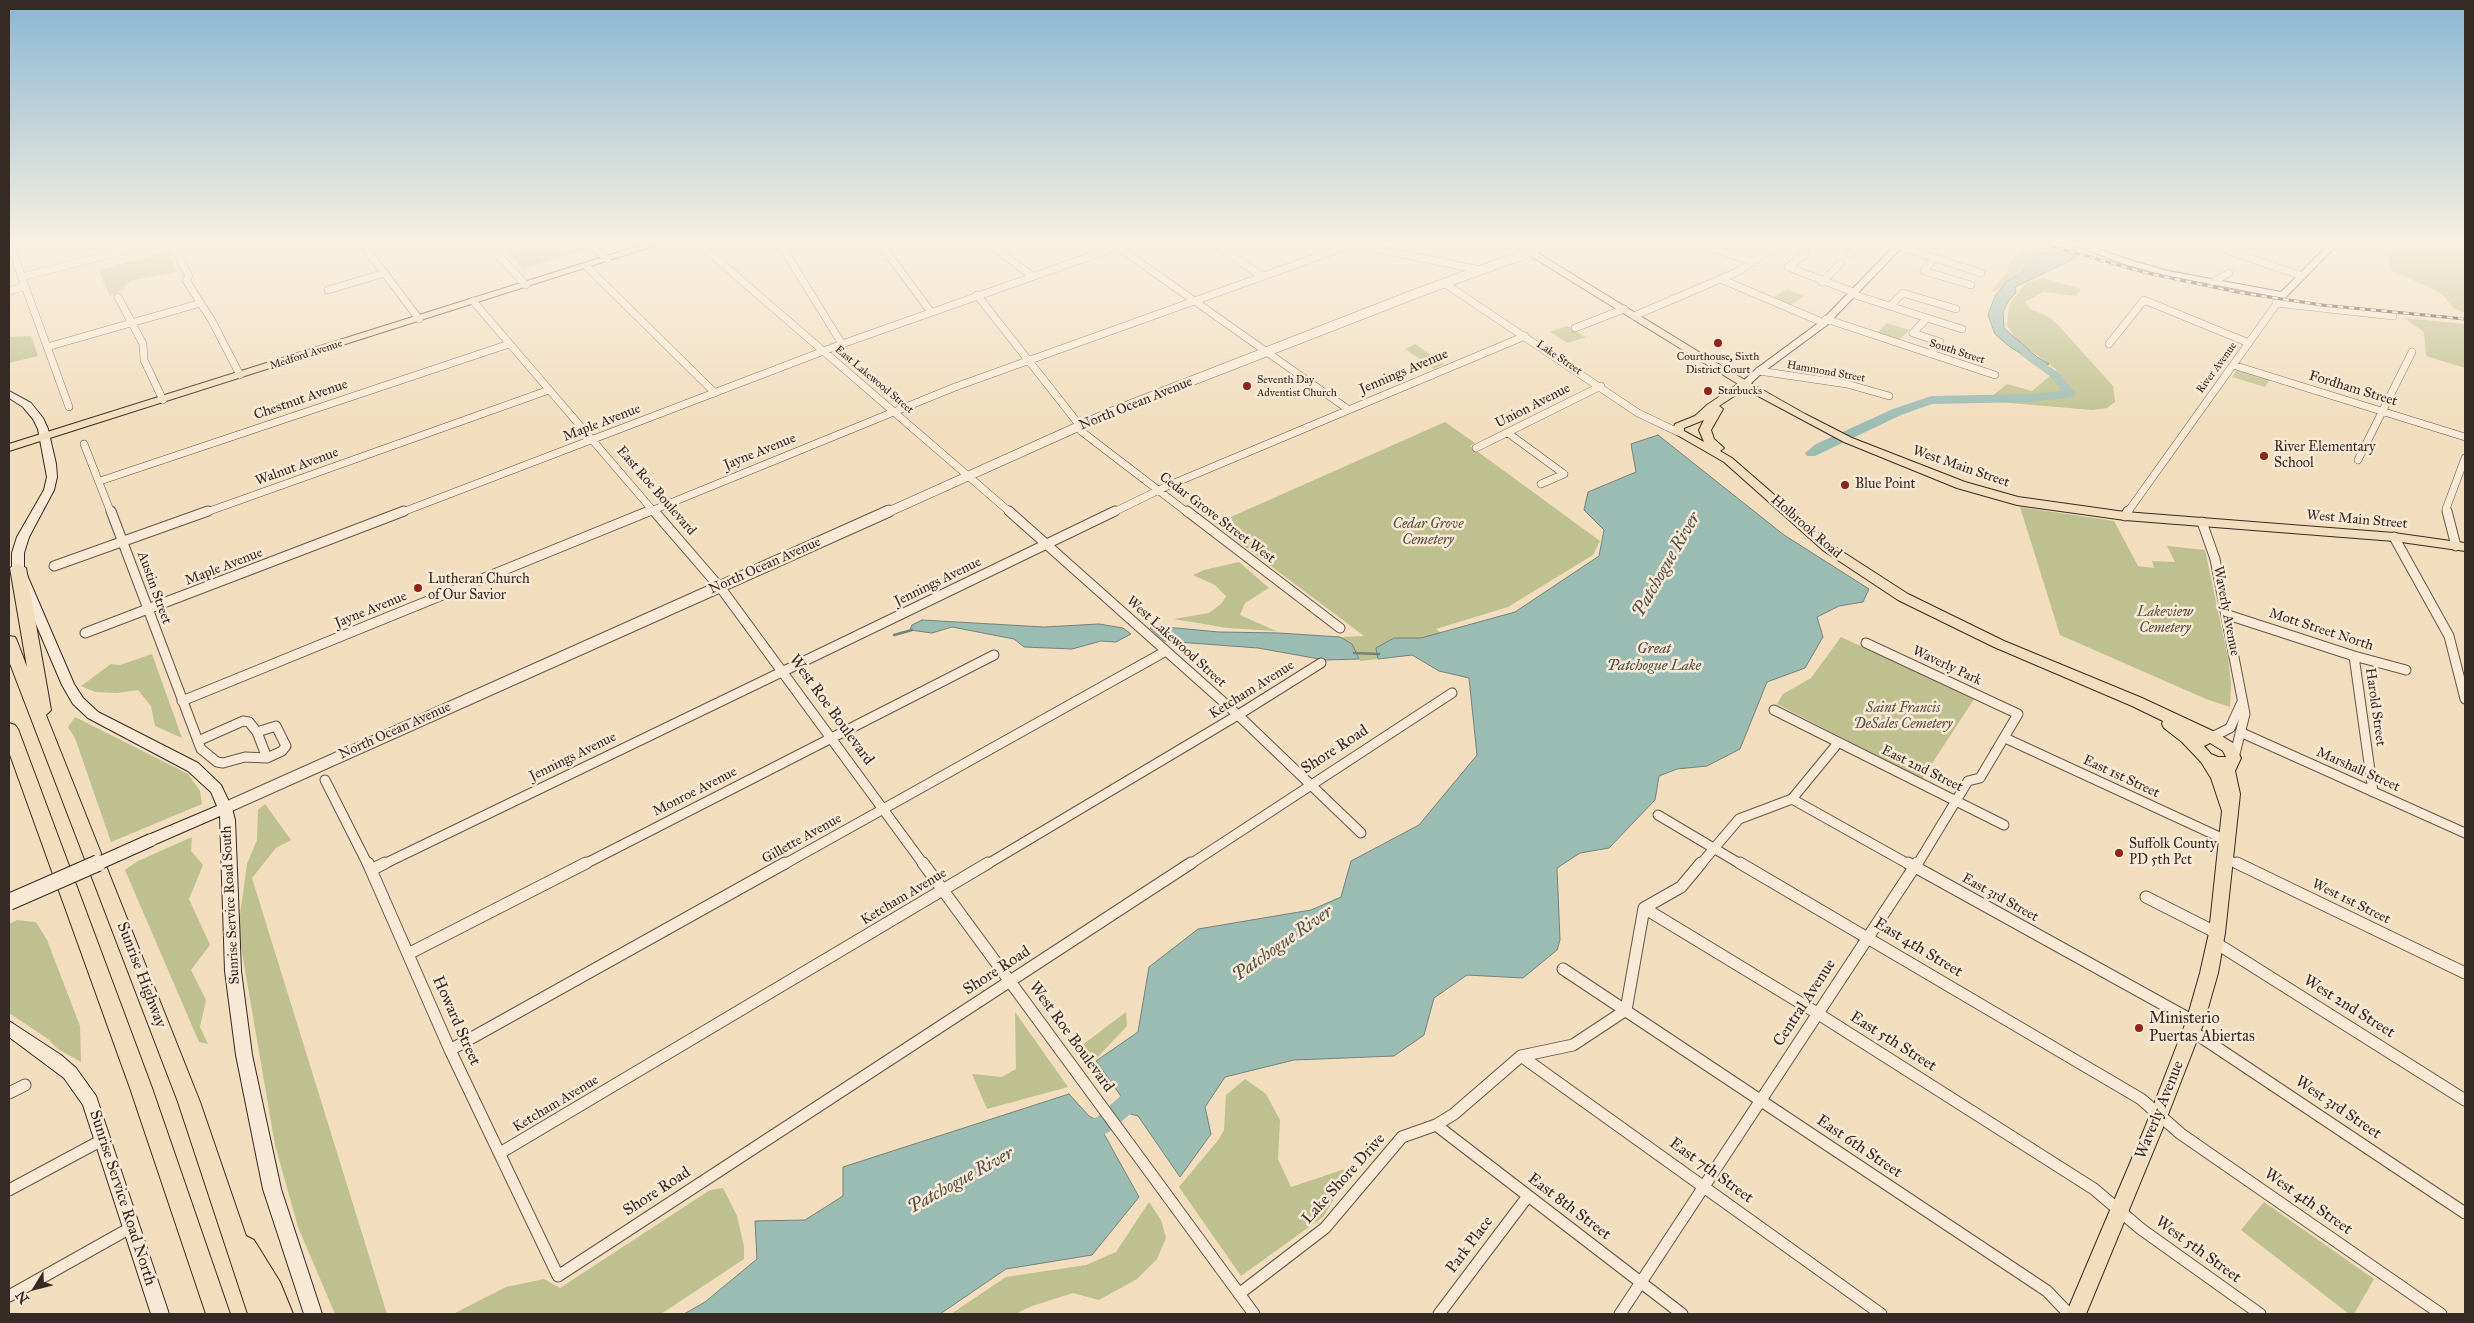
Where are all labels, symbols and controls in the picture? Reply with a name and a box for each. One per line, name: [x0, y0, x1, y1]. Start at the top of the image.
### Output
street label: Medford Avenue: [268, 337, 344, 373]
marker: Courthouse, Sixth District Court: [1712, 337, 1724, 349]
street label: South Street: [1928, 337, 1986, 367]
street label: Lake Street: [1534, 338, 1584, 378]
street label: River Avenue: [2194, 340, 2240, 396]
street label: East Lakewood Street: [832, 343, 916, 417]
street label: Jennings Avenue: [1357, 346, 1451, 398]
place label: Courthouse, Sixth District Court: [1677, 350, 1759, 376]
street label: Hammond Street: [1786, 359, 1866, 385]
street label: Fordham Street: [2307, 368, 2399, 410]
place label: Seventh Day Adventist Church: [1257, 373, 1337, 399]
street label: North Ocean Avenue: [1077, 374, 1195, 434]
street label: Chestnut Avenue: [252, 376, 350, 424]
marker: Seventh Day Adventist Church: [1241, 380, 1253, 392]
street label: Union Avenue: [1493, 380, 1573, 432]
place label: Starbucks: [1718, 384, 1762, 398]
marker: Starbucks: [1702, 385, 1714, 397]
street label: Maple Avenue: [561, 400, 643, 446]
street label: Jayne Avenue: [722, 430, 798, 474]
place label: River Elementary School: [2274, 440, 2376, 472]
street label: East Roe Boulevard: [613, 443, 699, 539]
street label: West Main Street: [1910, 443, 2012, 491]
street label: Walnut Avenue: [253, 444, 341, 490]
marker: River Elementary School: [2258, 450, 2270, 462]
street label: Cedar Grove Street West: [1156, 469, 1278, 567]
place label: Blue Point: [1855, 477, 1915, 493]
marker: Blue Point: [1839, 479, 1851, 491]
street label: Holbrook Road: [1767, 492, 1845, 562]
street label: West Main Street: [2306, 507, 2408, 533]
water label: Patchogue River: [1628, 509, 1706, 621]
park label: Cedar Grove Cemetery: [1393, 517, 1463, 550]
street label: North Ocean Avenue: [706, 534, 824, 598]
street label: Maple Avenue: [183, 544, 265, 590]
street label: Austin Street: [133, 549, 175, 627]
street label: Jennings Avenue: [892, 554, 984, 610]
street label: Waverly Avenue: [2209, 565, 2243, 657]
place label: Lutheran Church of Our Savior: [428, 572, 530, 604]
marker: Lutheran Church of Our Savior: [412, 582, 424, 594]
street label: Jayne Avenue: [333, 588, 409, 632]
street label: West Lakewood Street: [1123, 593, 1229, 691]
park label: Lakeview Cemetery: [2137, 605, 2193, 638]
street label: Mott Street North: [2267, 605, 2375, 655]
water label: Great Patchogue Lake: [1607, 640, 1701, 675]
street label: Waverly Park: [1910, 643, 1984, 689]
street label: West Roe Boulevard: [784, 651, 878, 769]
street label: Ketcham Avenue: [1206, 657, 1298, 723]
street label: Harold Street: [2361, 667, 2389, 747]
street label: North Ocean Avenue: [336, 699, 454, 763]
park label: Saint Francis DeSales Cemetery: [1853, 701, 1953, 734]
street label: Shore Road: [1298, 721, 1372, 779]
street label: Jennings Avenue: [527, 729, 619, 785]
street label: East 2nd Street: [1879, 742, 1965, 796]
street label: Marshall Street: [2314, 744, 2402, 796]
street label: East 1st Street: [2080, 752, 2162, 802]
street label: Monroe Avenue: [650, 764, 740, 820]
street label: Gillette Avenue: [759, 810, 845, 868]
street label: Sunrise Service Road South: [218, 825, 244, 985]
place label: Suffolk County PD 5th Pct: [2129, 837, 2216, 870]
marker: Suffolk County PD 5th Pct: [2113, 847, 2125, 859]
street label: Ketcham Avenue: [858, 865, 950, 929]
street label: East 3rd Street: [1959, 870, 2041, 926]
street label: West 1st Street: [2309, 876, 2393, 928]
water label: Patchogue River: [1229, 901, 1337, 987]
street label: East 4th Street: [1870, 914, 1966, 982]
street label: Sunrise Highway: [112, 919, 170, 1031]
street label: Shore Road: [960, 942, 1034, 1000]
street label: Central Avenue: [1770, 956, 1840, 1050]
street label: West 2nd Street: [2300, 971, 2398, 1043]
street label: Howard Street: [428, 973, 484, 1069]
street label: West Roe Boulevard: [1024, 978, 1118, 1096]
street label: East 5th Street: [1846, 1008, 1940, 1076]
place label: Ministerio Puertas Abiertas: [2149, 1009, 2255, 1047]
marker: Ministerio Puertas Abiertas: [2133, 1022, 2145, 1034]
street label: Waverly Avenue: [2132, 1058, 2188, 1162]
street label: Ketcham Avenue: [510, 1072, 602, 1136]
street label: West 3rd Street: [2291, 1072, 2385, 1144]
street label: Sunrise Service Road North: [85, 1108, 159, 1288]
street label: East 6th Street: [1813, 1111, 1905, 1183]
street label: Lake Shore Drive: [1298, 1130, 1390, 1228]
street label: East 7th Street: [1665, 1134, 1757, 1208]
water label: Patchogue River: [904, 1143, 1018, 1219]
street label: Shore Road: [620, 1163, 694, 1221]
street label: West 4th Street: [2260, 1165, 2356, 1239]
street label: East 8th Street: [1524, 1169, 1614, 1245]
street label: West 5th Street: [2151, 1212, 2245, 1288]
street label: Park Place: [1442, 1213, 1498, 1277]
north arrow: [10, 1263, 60, 1313]
text: N: [12, 1287, 33, 1307]

